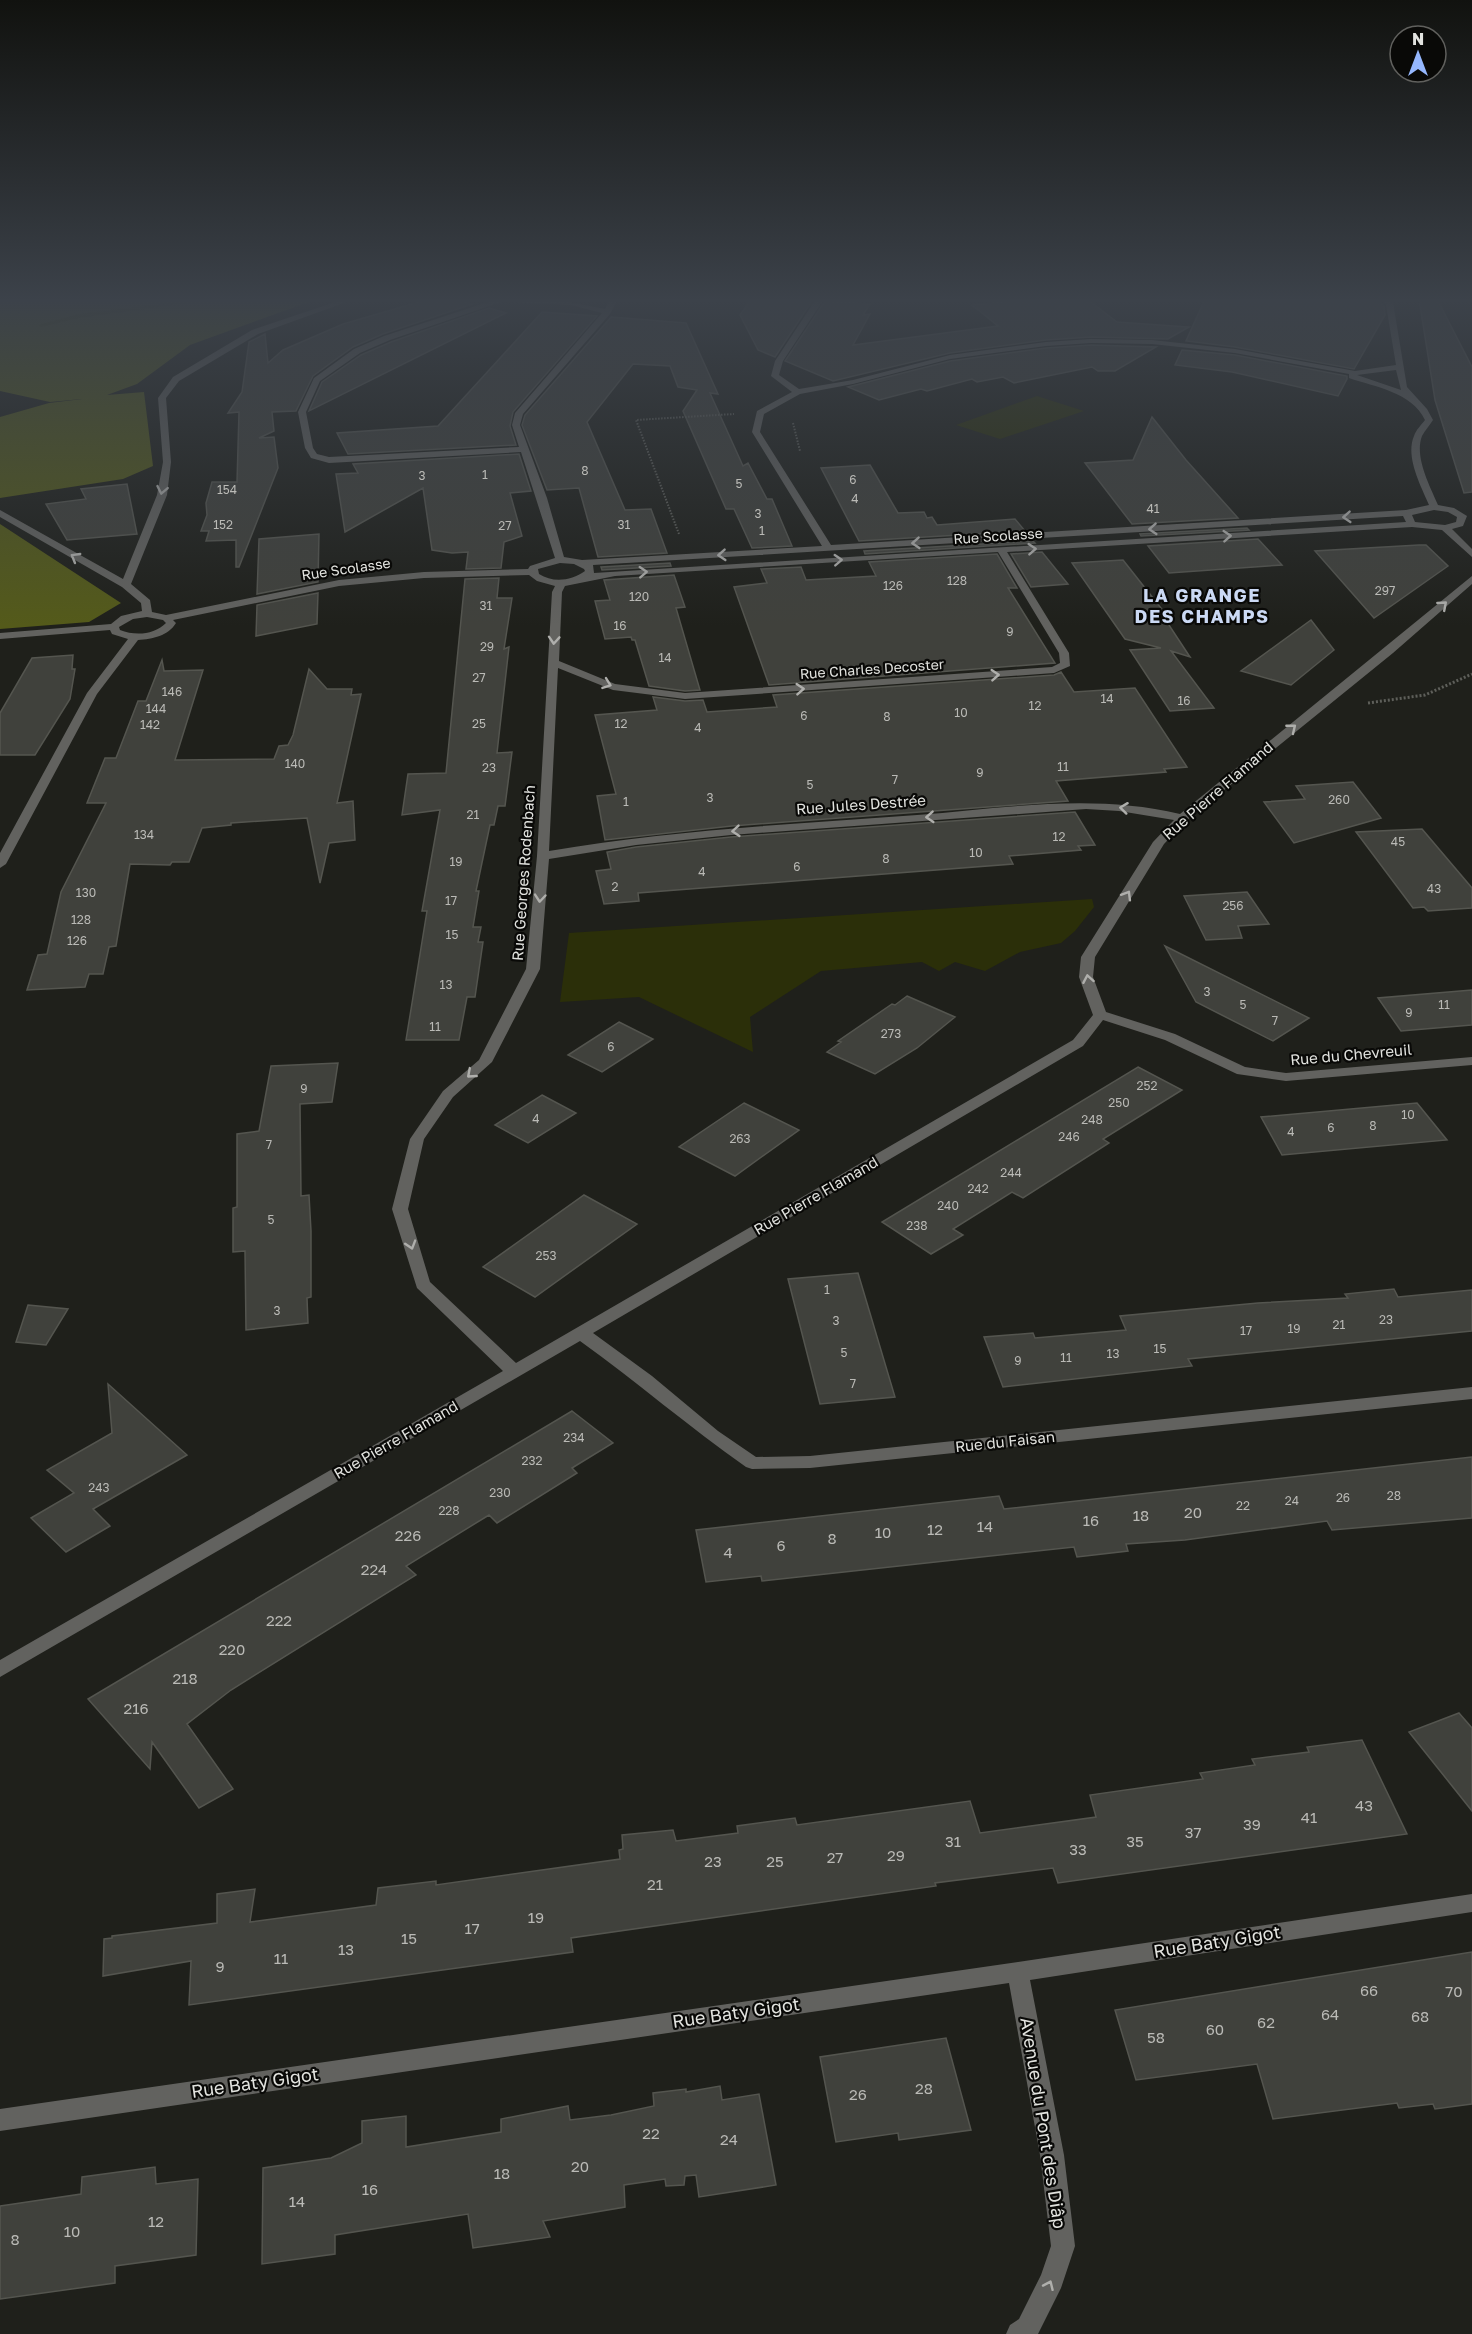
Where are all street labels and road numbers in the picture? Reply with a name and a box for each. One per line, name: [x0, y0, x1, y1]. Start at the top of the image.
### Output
street label: Rue Scolasse: [953, 524, 1043, 547]
street label: Rue Scolasse: [300, 554, 392, 583]
street label: Rue Charles Decoster: [799, 655, 945, 682]
street label: Rue Pierre Flamand: [1158, 737, 1276, 843]
street label: Rue Georges Rodenbach: [508, 784, 538, 962]
street label: Rue Jules Destrée: [795, 790, 927, 818]
street label: Rue du Chevreuil: [1289, 1040, 1413, 1068]
street label: Rue Pierre Flamand: [750, 1152, 881, 1238]
street label: Rue Pierre Flamand: [330, 1396, 461, 1482]
street label: Rue du Faisan: [954, 1427, 1056, 1455]
street label: Rue Baty Gigot: [1152, 1920, 1282, 1962]
street label: Rue Baty Gigot: [671, 1992, 801, 2032]
street label: Avenue du Pont des Diâp: [1016, 2016, 1072, 2230]
street label: Rue Baty Gigot: [190, 2062, 320, 2102]

